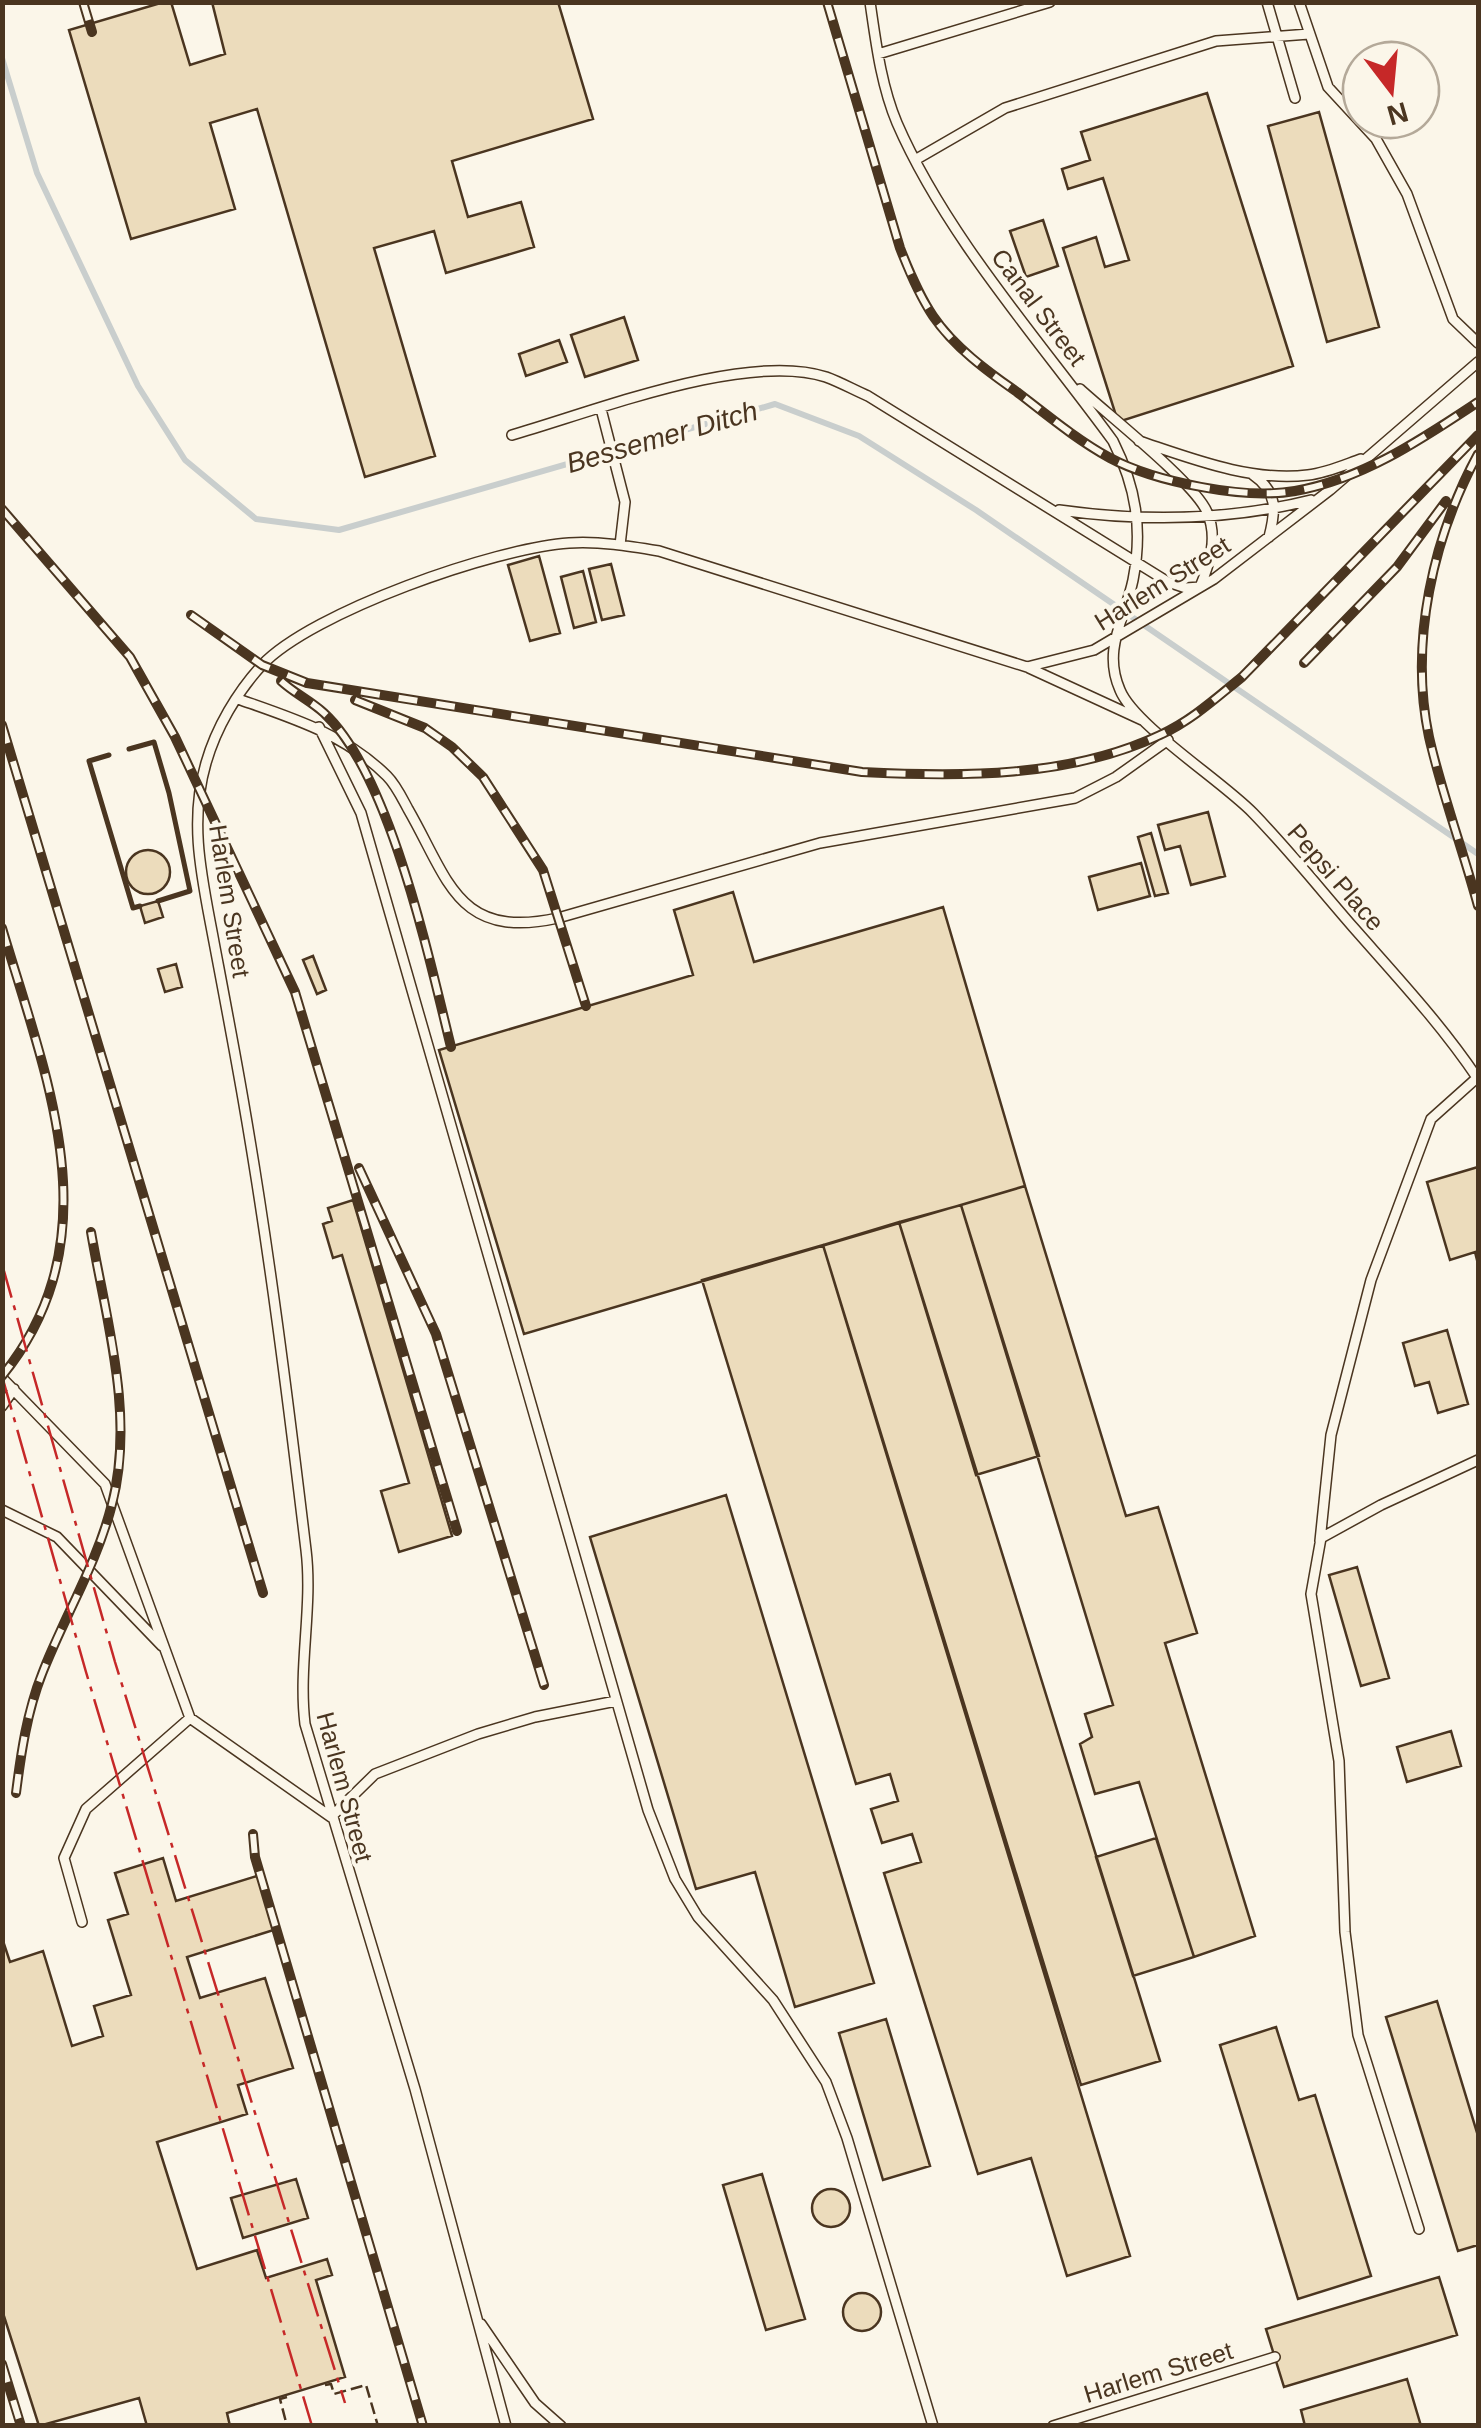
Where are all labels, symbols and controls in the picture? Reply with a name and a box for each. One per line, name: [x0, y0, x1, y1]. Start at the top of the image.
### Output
north arrow: [1341, 40, 1441, 140]
text: N: [1384, 96, 1412, 131]
street label: Canal Street: [986, 243, 1092, 371]
water label: Bessemer Ditch: [563, 395, 761, 479]
street label: Harlem Street: [1089, 530, 1235, 636]
street label: Pepsi Place: [1282, 818, 1390, 936]
street label: Harlem Street: [204, 823, 256, 979]
street label: Harlem Street: [312, 1709, 378, 1865]
street label: Harlem Street: [1080, 2336, 1236, 2408]

